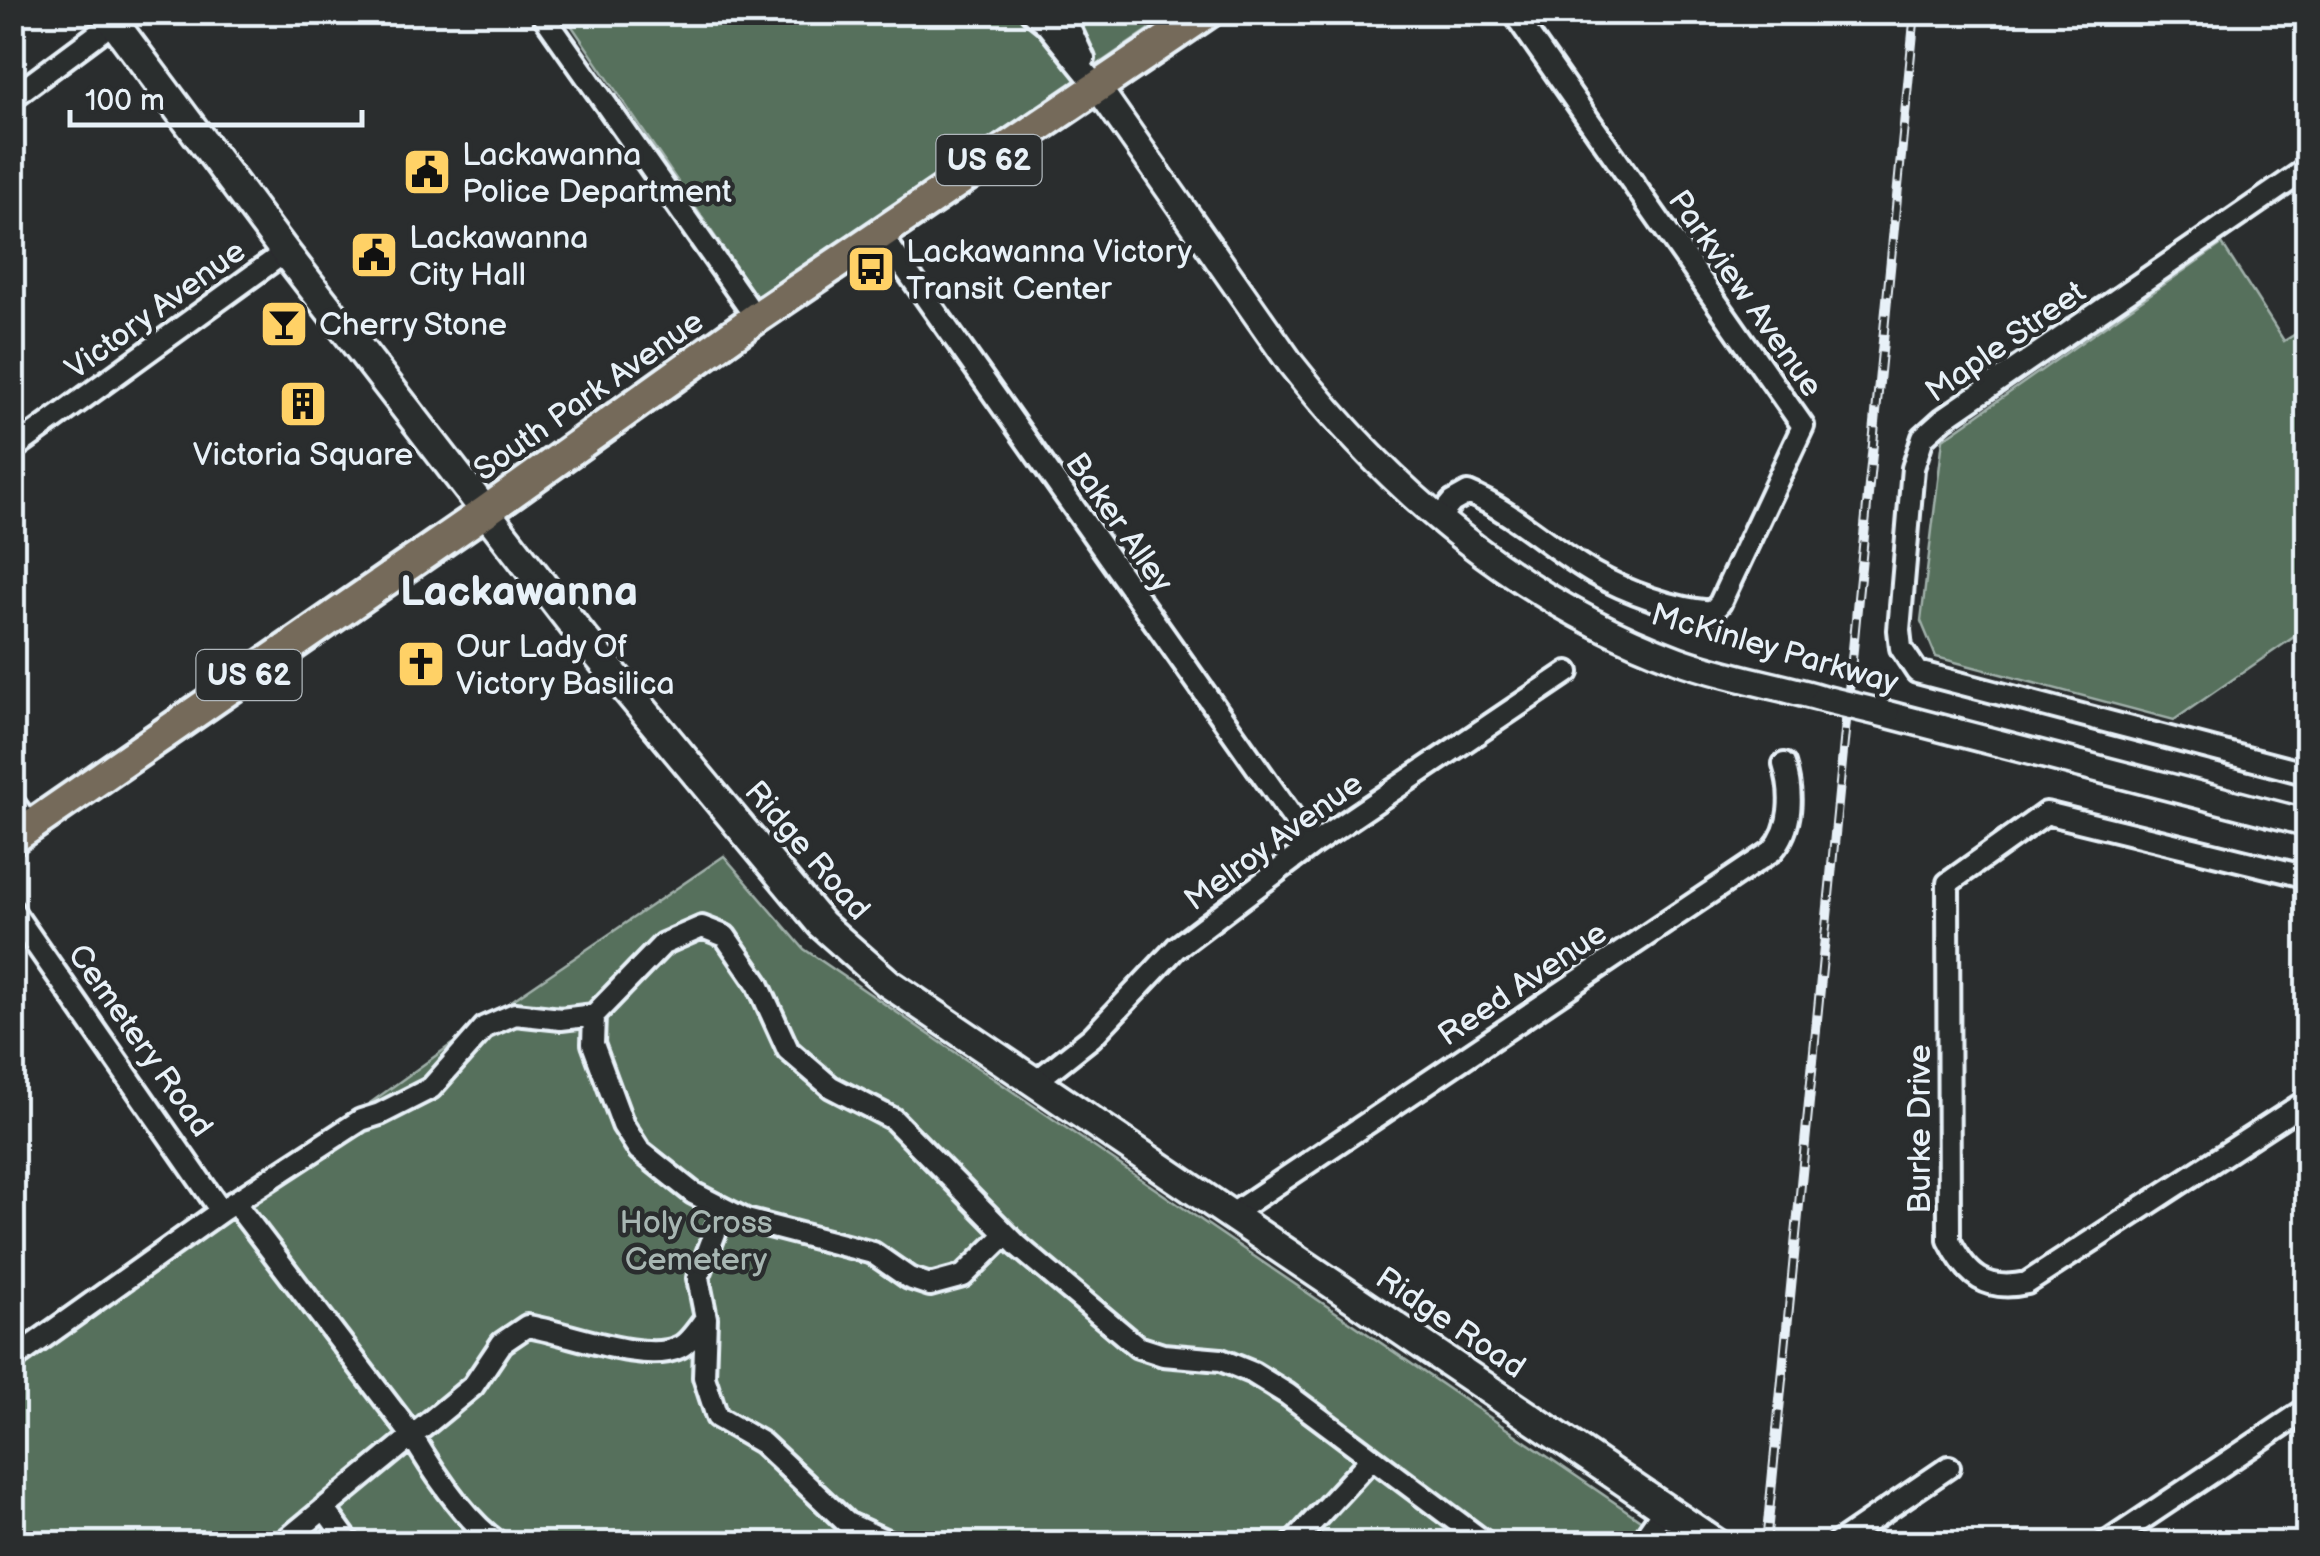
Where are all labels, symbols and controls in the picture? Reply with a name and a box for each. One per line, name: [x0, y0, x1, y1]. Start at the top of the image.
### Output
scale bar: [70, 65, 362, 127]
text: 100 m: [85, 83, 165, 119]
road number: US 62: [936, 135, 1042, 185]
place label: Lackawanna Police Department: [462, 136, 732, 212]
public building icon: Lackawanna Police Department: [401, 146, 453, 198]
street label: Parkview Avenue: [1659, 183, 1831, 405]
place label: Lackawanna City Hall: [409, 219, 588, 295]
public building icon: Lackawanna City Hall: [348, 229, 400, 281]
street label: Victory Avenue: [58, 232, 253, 389]
place label: Lackawanna Victory Transit Center: [906, 233, 1193, 309]
bus stop icon: Lackawanna Victory Transit Center: [845, 243, 897, 295]
street label: Maple Street: [1918, 273, 2093, 412]
bar icon: Cherry Stone: [258, 298, 310, 350]
street label: South Park Avenue: [467, 302, 711, 490]
place label: Cherry Stone: [319, 306, 507, 345]
building icon: Victoria Square: [277, 378, 329, 430]
place label: Victoria Square: [193, 436, 413, 475]
street label: Baker Alley: [1057, 446, 1181, 600]
district label: Lackawanna: [400, 567, 638, 618]
street label: McKinley Parkway: [1646, 595, 1903, 704]
place label: Our Lady Of Victory Basilica: [456, 628, 675, 704]
church icon: Our Lady Of Victory Basilica: [395, 638, 447, 690]
road number: US 62: [196, 650, 302, 700]
street label: Melroy Avenue: [1177, 764, 1371, 920]
street label: Ridge Road: [736, 773, 878, 929]
street label: Reed Avenue: [1431, 914, 1615, 1055]
street label: Cemetery Road: [59, 937, 221, 1145]
street label: Burke Drive: [1901, 1044, 1940, 1214]
park label: Holy Cross Cemetery: [619, 1204, 773, 1280]
street label: Ridge Road: [1368, 1259, 1532, 1388]

